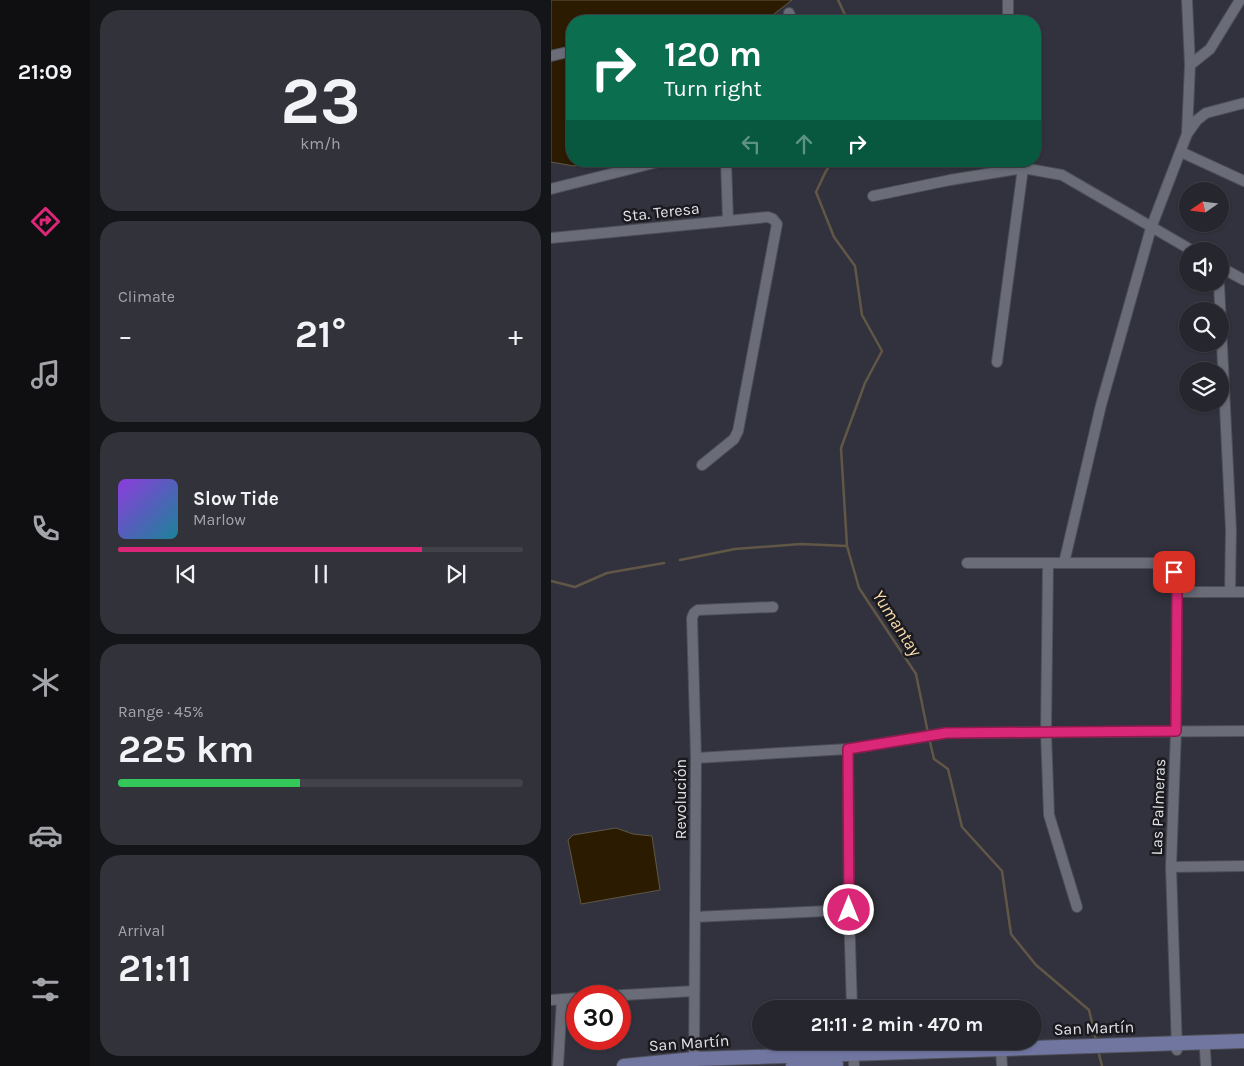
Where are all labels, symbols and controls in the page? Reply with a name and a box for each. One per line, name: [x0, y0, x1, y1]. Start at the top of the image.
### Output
text: 120 m: [664, 34, 762, 75]
icon: right: [581, 35, 646, 100]
text: 21:09: [18, 59, 72, 85]
text: 23: [281, 63, 360, 139]
text: Turn right: [664, 76, 762, 102]
icon: left: [737, 130, 765, 158]
icon: ahead: [790, 130, 818, 158]
icon: right: [843, 130, 871, 158]
text: km/h: [300, 134, 341, 153]
north arrow: [1179, 182, 1229, 232]
map controls: [1179, 182, 1229, 412]
street label: Sta. Teresa: [622, 199, 700, 225]
icon: directions: [28, 204, 63, 239]
button: sound: [1179, 242, 1229, 292]
text: Climate: [118, 287, 175, 306]
button: search: [1179, 302, 1229, 352]
text: 21°: [295, 312, 346, 357]
text: −: [118, 319, 133, 352]
text: +: [508, 319, 523, 352]
icon: music: [28, 357, 63, 392]
button: layers: [1179, 362, 1229, 412]
text: Slow Tide: [193, 488, 279, 510]
text: Marlow: [193, 510, 246, 529]
icon: phone: [28, 511, 63, 546]
pin: [1153, 551, 1195, 593]
icon: arrive: [1160, 558, 1188, 586]
icon: previous: [172, 560, 200, 588]
icon: pause: [307, 560, 335, 588]
icon: next: [442, 560, 470, 588]
water label: Yumantay: [867, 586, 927, 661]
icon: climate: [28, 665, 63, 700]
text: Range · 45%: [118, 702, 204, 721]
text: 225 km: [118, 727, 254, 772]
street label: Las Palmeras: [1147, 758, 1169, 856]
street label: Revolución: [671, 759, 690, 839]
icon: car: [28, 818, 63, 853]
position arrow: [822, 883, 874, 935]
text: Arrival: [118, 921, 165, 940]
text: 21:11: [118, 946, 192, 991]
icon: filters: [28, 972, 63, 1007]
speed limit sign: 30: [566, 985, 631, 1050]
text: 21:11 · 2 min · 470 m: [811, 1014, 983, 1036]
street label: San Martín: [1053, 1017, 1135, 1039]
street label: San Martín: [648, 1031, 730, 1055]

